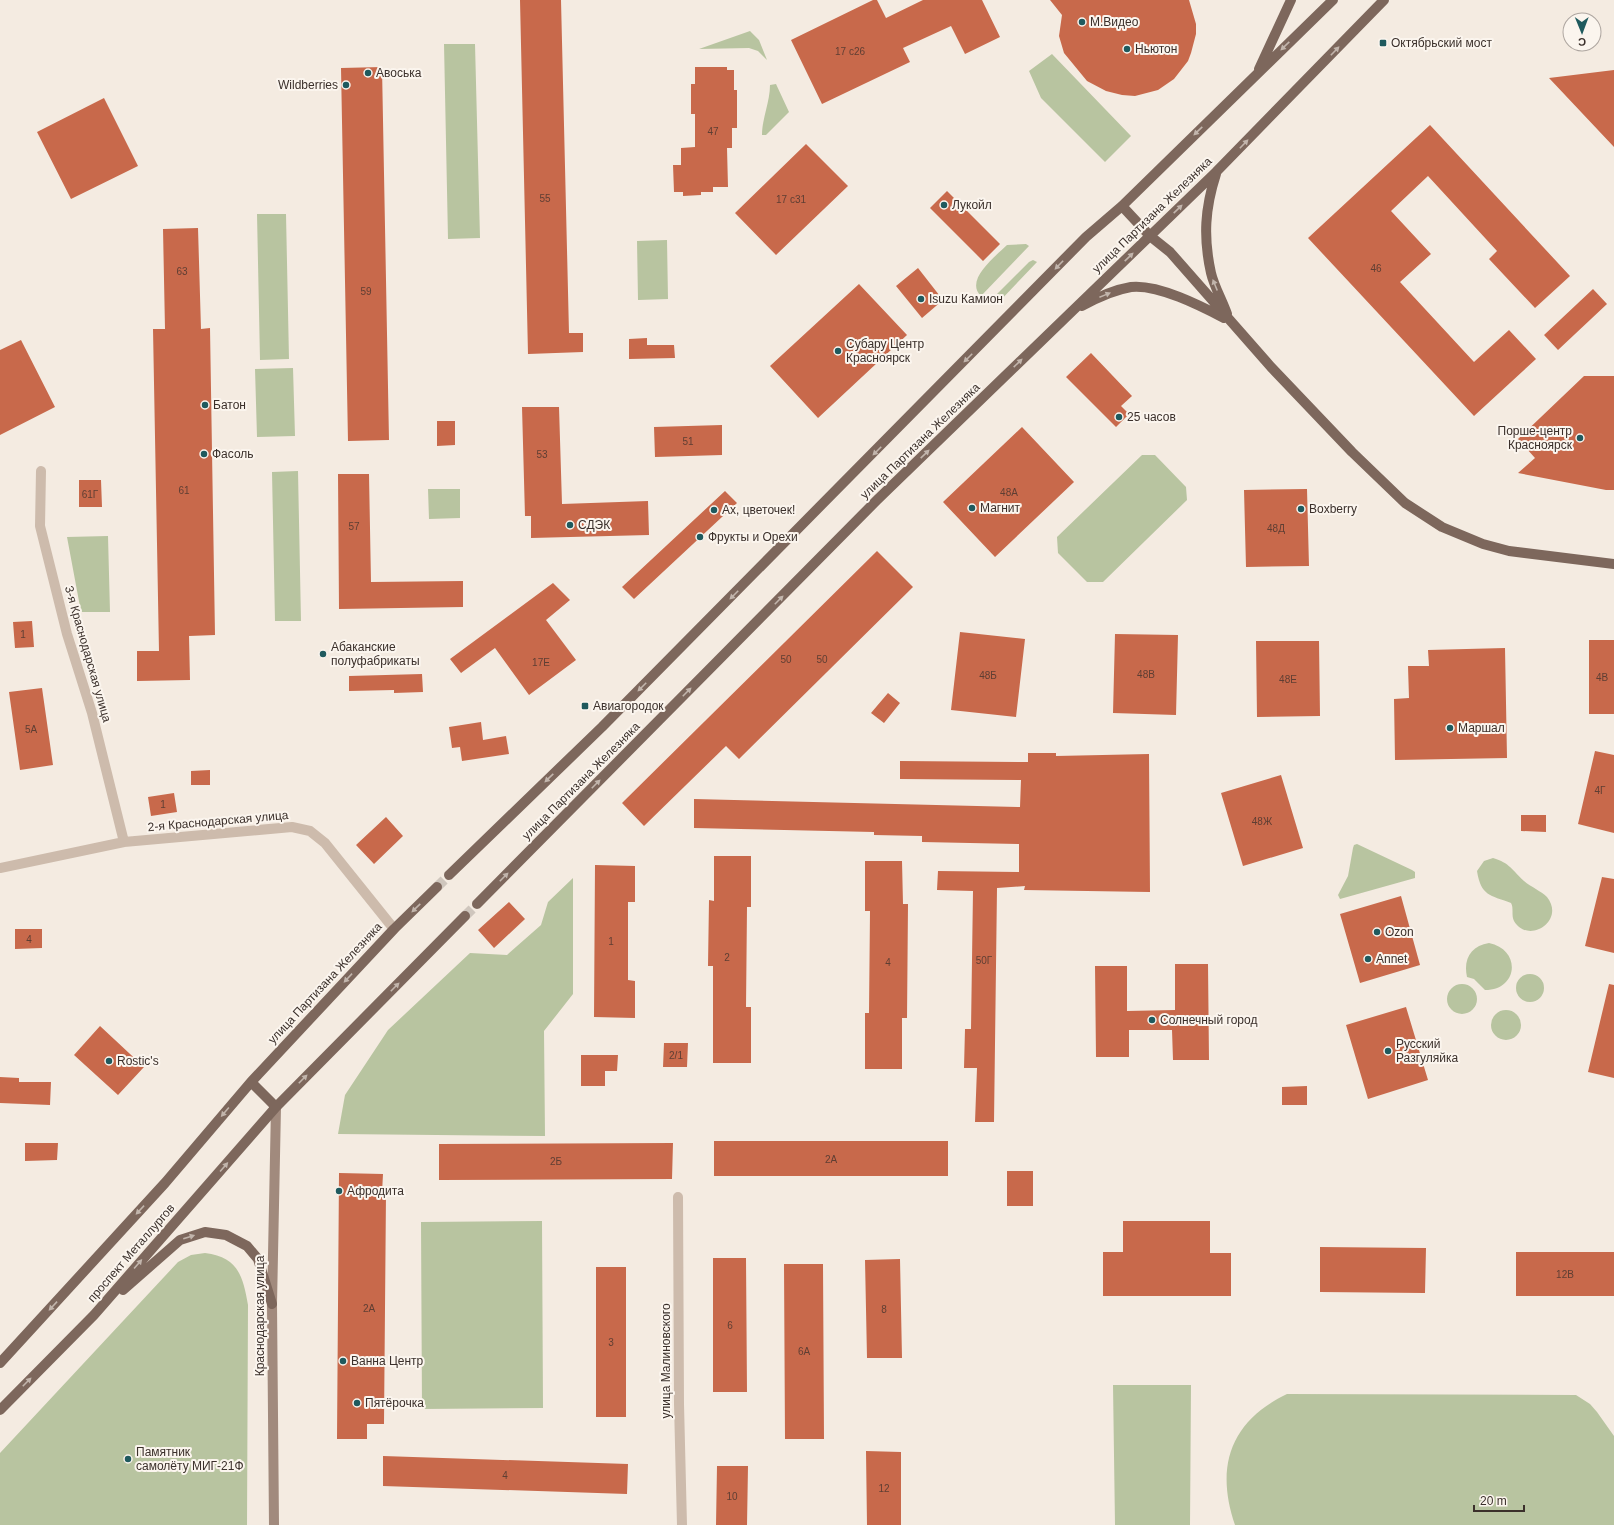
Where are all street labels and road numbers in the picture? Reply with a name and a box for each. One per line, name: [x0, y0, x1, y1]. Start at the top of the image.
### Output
street label: улица Партизана Железняка: [1089, 154, 1215, 276]
street label: улица Партизана Железняка: [857, 380, 983, 502]
street label: 3-я Краснодарская улица: [62, 584, 114, 724]
street label: улица Партизана Железняка: [519, 719, 643, 843]
street label: 2-я Краснодарская улица: [147, 808, 289, 834]
street label: улица Партизана Железняка: [265, 919, 385, 1046]
street label: проспект Металлургов: [85, 1201, 177, 1305]
street label: Краснодарская улица: [253, 1255, 267, 1376]
street label: улица Малиновского: [659, 1303, 673, 1419]

